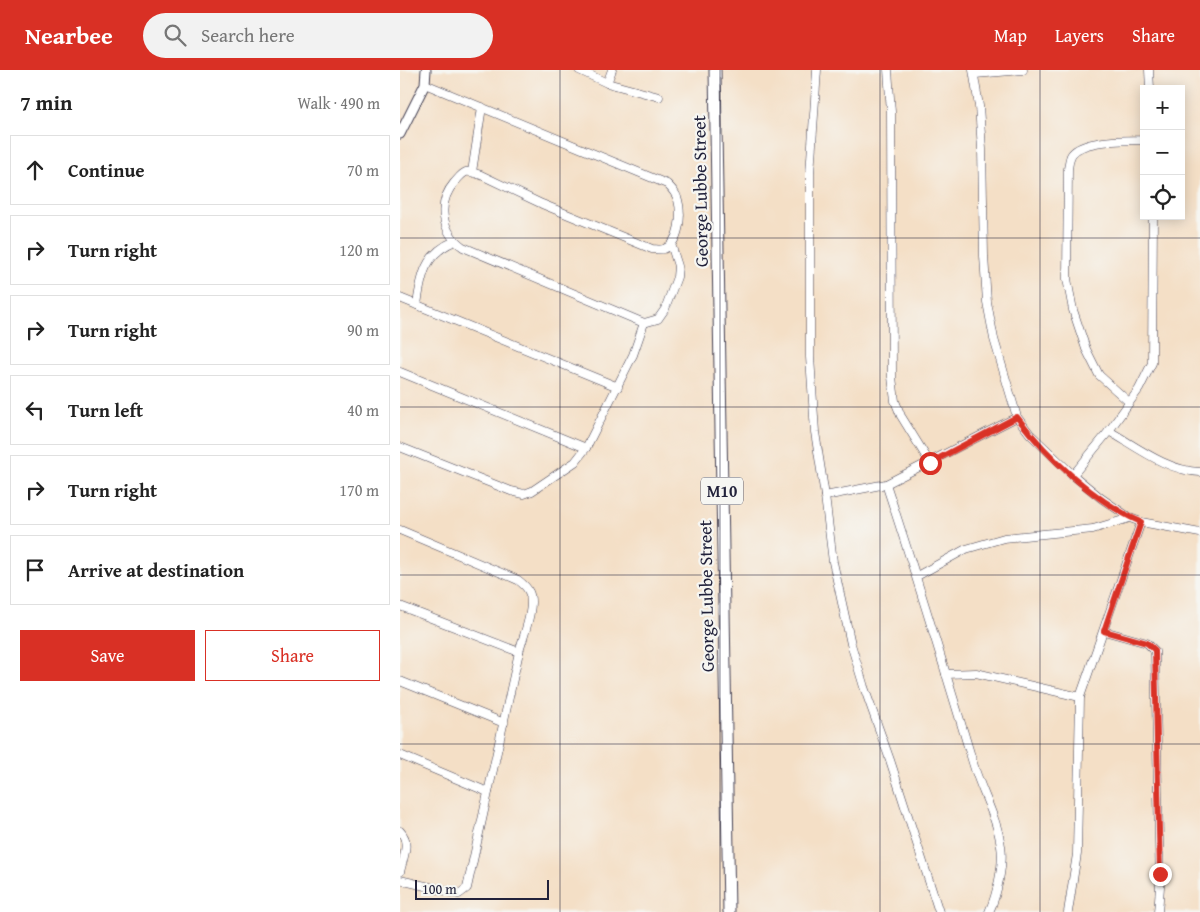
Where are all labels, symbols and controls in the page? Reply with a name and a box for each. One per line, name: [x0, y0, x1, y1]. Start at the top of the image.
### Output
search box: [143, 13, 493, 58]
text: Nearbee: [25, 18, 113, 53]
icon: search: [161, 21, 189, 49]
text: Search here: [201, 21, 295, 49]
text: Map: [994, 22, 1027, 49]
text: Layers: [1055, 22, 1104, 49]
text: Share: [1132, 22, 1175, 49]
map controls: [1140, 85, 1185, 220]
button: +: [1140, 85, 1185, 130]
text: 7 min: [20, 87, 72, 118]
text: Walk · 490 m: [297, 91, 380, 115]
street label: George Lubbe Street: [685, 114, 715, 267]
button: −: [1140, 130, 1185, 175]
icon: ahead: [21, 156, 49, 184]
text: Continue: [68, 156, 145, 184]
text: 70 m: [347, 158, 379, 182]
button: locate: [1140, 175, 1185, 220]
icon: right: [21, 236, 49, 264]
text: Turn right: [68, 236, 157, 264]
text: 120 m: [339, 238, 379, 262]
icon: right: [21, 316, 49, 344]
text: Turn right: [68, 316, 157, 344]
text: 90 m: [347, 318, 379, 342]
icon: left: [21, 396, 49, 424]
text: Turn left: [68, 396, 143, 424]
text: 40 m: [347, 398, 379, 422]
route start: [919, 452, 942, 475]
icon: right: [21, 476, 49, 504]
text: Turn right: [68, 476, 157, 504]
text: 170 m: [339, 478, 379, 502]
road number: M10: [701, 478, 743, 504]
street label: George Lubbe Street: [691, 519, 721, 672]
icon: arrive: [21, 556, 49, 584]
text: Arrive at destination: [68, 556, 244, 584]
button: Save: [20, 630, 195, 681]
button: Share: [205, 630, 380, 681]
route end: [1149, 863, 1172, 886]
scale bar: [415, 877, 549, 900]
text: 100 m: [422, 879, 457, 899]

